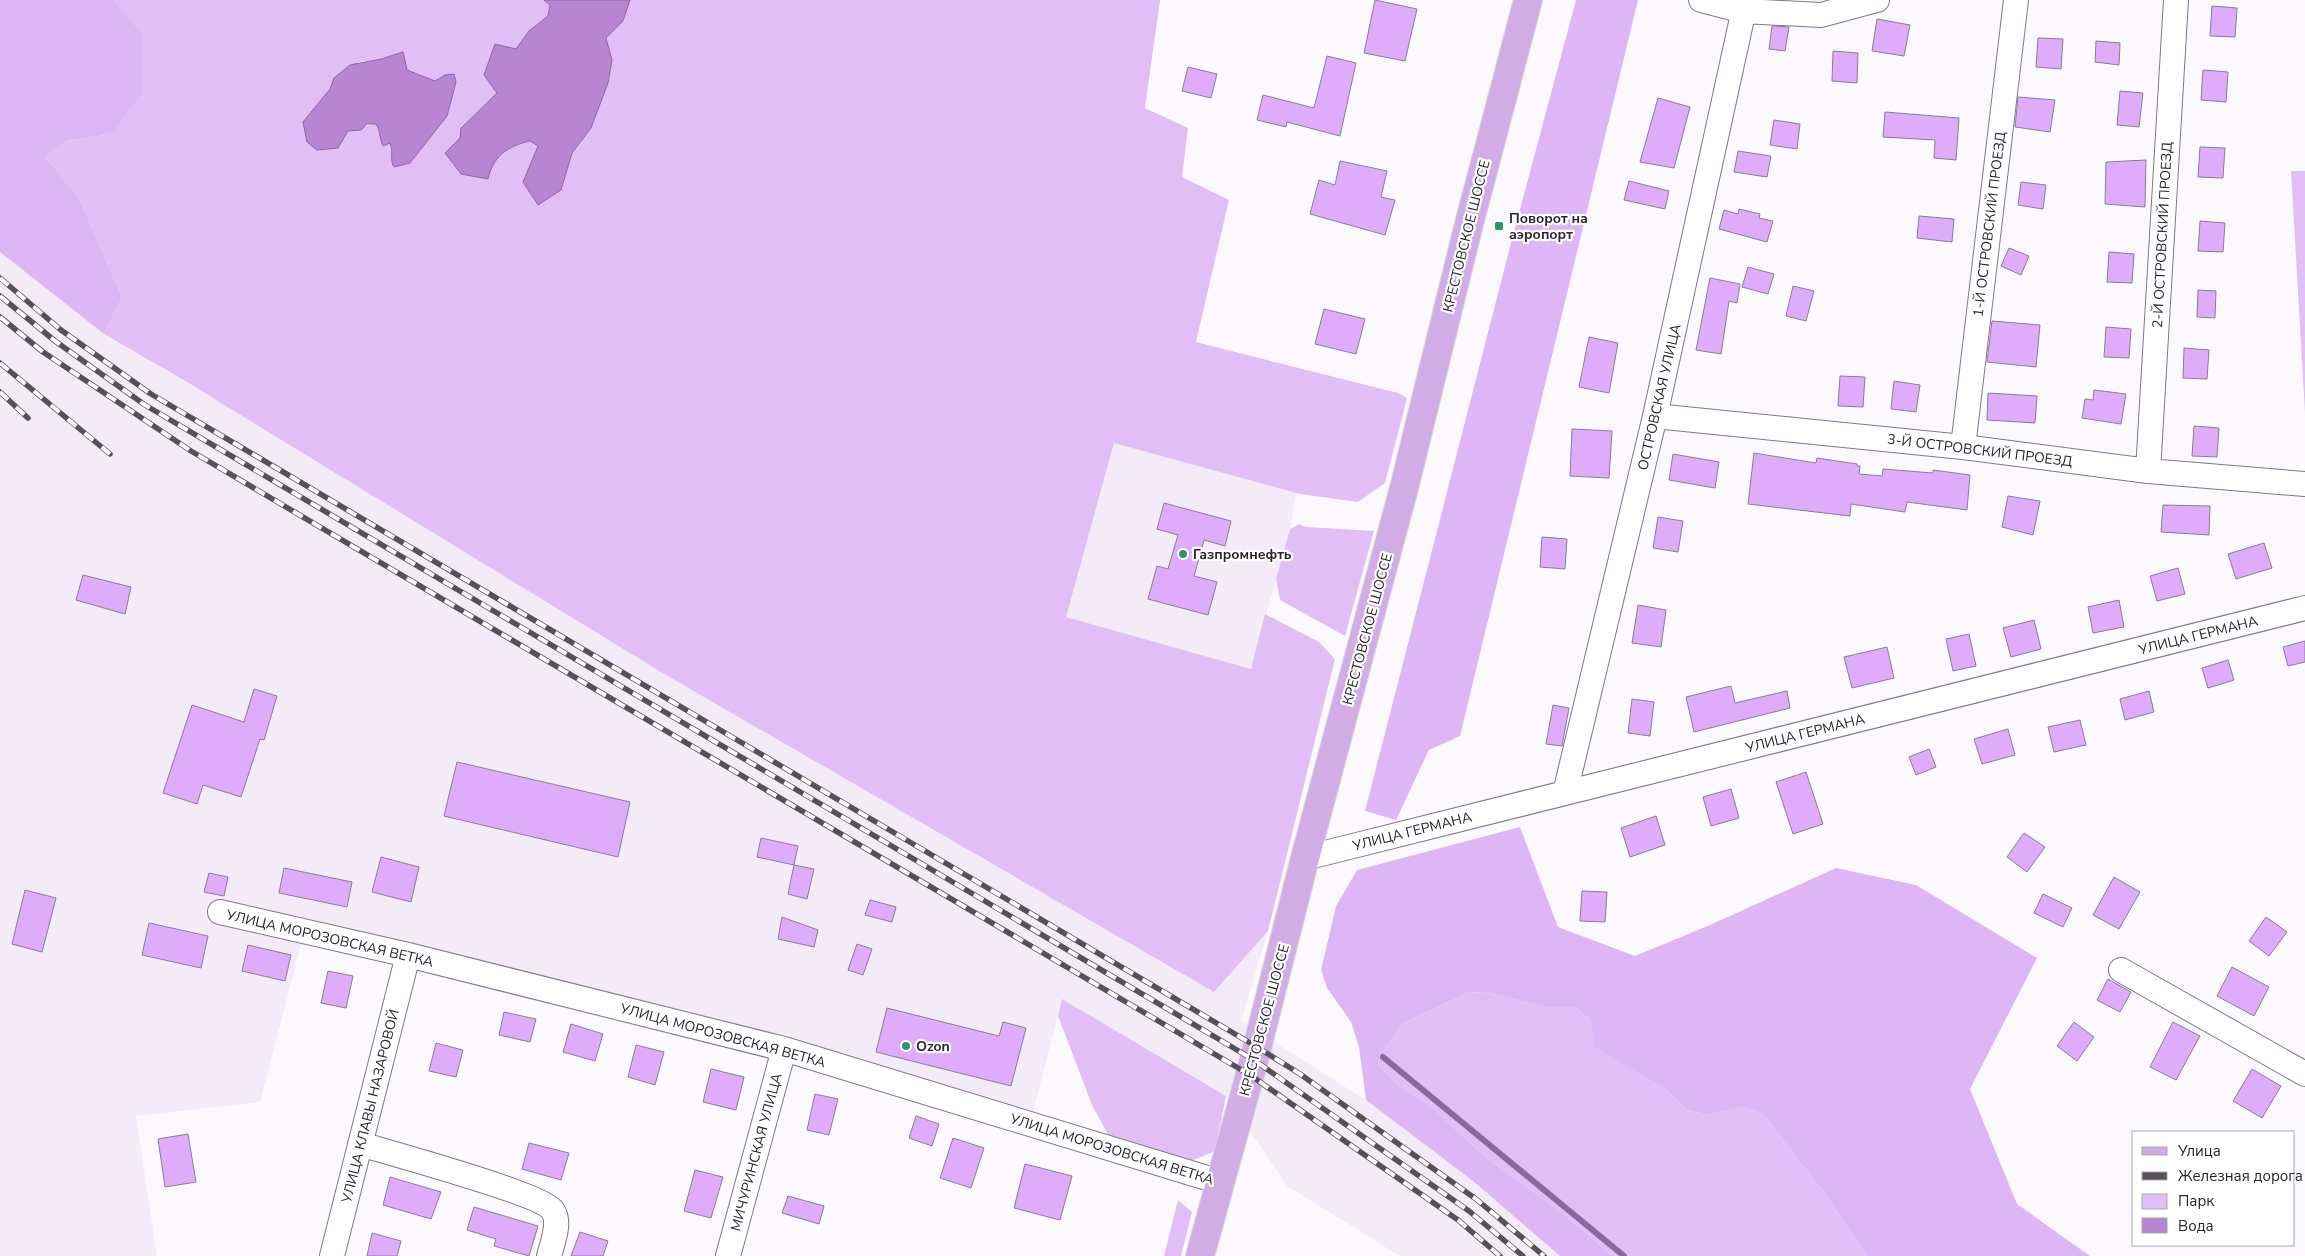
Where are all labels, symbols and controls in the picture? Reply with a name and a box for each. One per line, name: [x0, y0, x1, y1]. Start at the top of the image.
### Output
street label: 1-Й ОСТРОВСКИЙ ПРОЕЗД: [1969, 130, 2010, 318]
street label: 2-Й ОСТРОВСКИЙ ПРОЕЗД: [2148, 141, 2177, 329]
street label: КРЕСТОВСКОЕ ШОССЕ: [1438, 158, 1495, 314]
place label: Поворот на аэропорт: [1509, 209, 1588, 244]
marker: Поворот на аэропорт: [1493, 220, 1505, 232]
street label: ОСТРОВСКАЯ УЛИЦА: [1633, 322, 1686, 472]
street label: 3-Й ОСТРОВСКИЙ ПРОЕЗД: [1886, 430, 2074, 471]
place label: Газпромнефть: [1193, 545, 1292, 564]
marker: Газпромнефть: [1177, 548, 1189, 560]
street label: КРЕСТОВСКОЕ ШОССЕ: [1338, 551, 1397, 707]
street label: УЛИЦА ГЕРМАНА: [2136, 611, 2260, 660]
street label: УЛИЦА ГЕРМАНА: [1743, 709, 1867, 758]
street label: УЛИЦА ГЕРМАНА: [1350, 807, 1474, 856]
street label: УЛИЦА МОРОЗОВСКАЯ ВЕТКА: [223, 905, 435, 972]
street label: КРЕСТОВСКОЕ ШОССЕ: [1235, 942, 1294, 1098]
street label: УЛИЦА МОРОЗОВСКАЯ ВЕТКА: [617, 999, 828, 1072]
street label: УЛИЦА КЛАВЫ НАЗАРОВОЙ: [337, 1007, 404, 1206]
place label: Ozon: [916, 1037, 950, 1056]
marker: Ozon: [900, 1040, 912, 1052]
street label: МИЧУРИНСКАЯ УЛИЦА: [726, 1071, 787, 1233]
street label: УЛИЦА МОРОЗОВСКАЯ ВЕТКА: [1007, 1109, 1216, 1190]
legend: [2132, 1131, 2295, 1246]
text: Улица: [2177, 1141, 2221, 1161]
text: Железная дорога: [2178, 1166, 2303, 1186]
text: Парк: [2178, 1191, 2214, 1211]
text: Вода: [2178, 1216, 2214, 1236]

